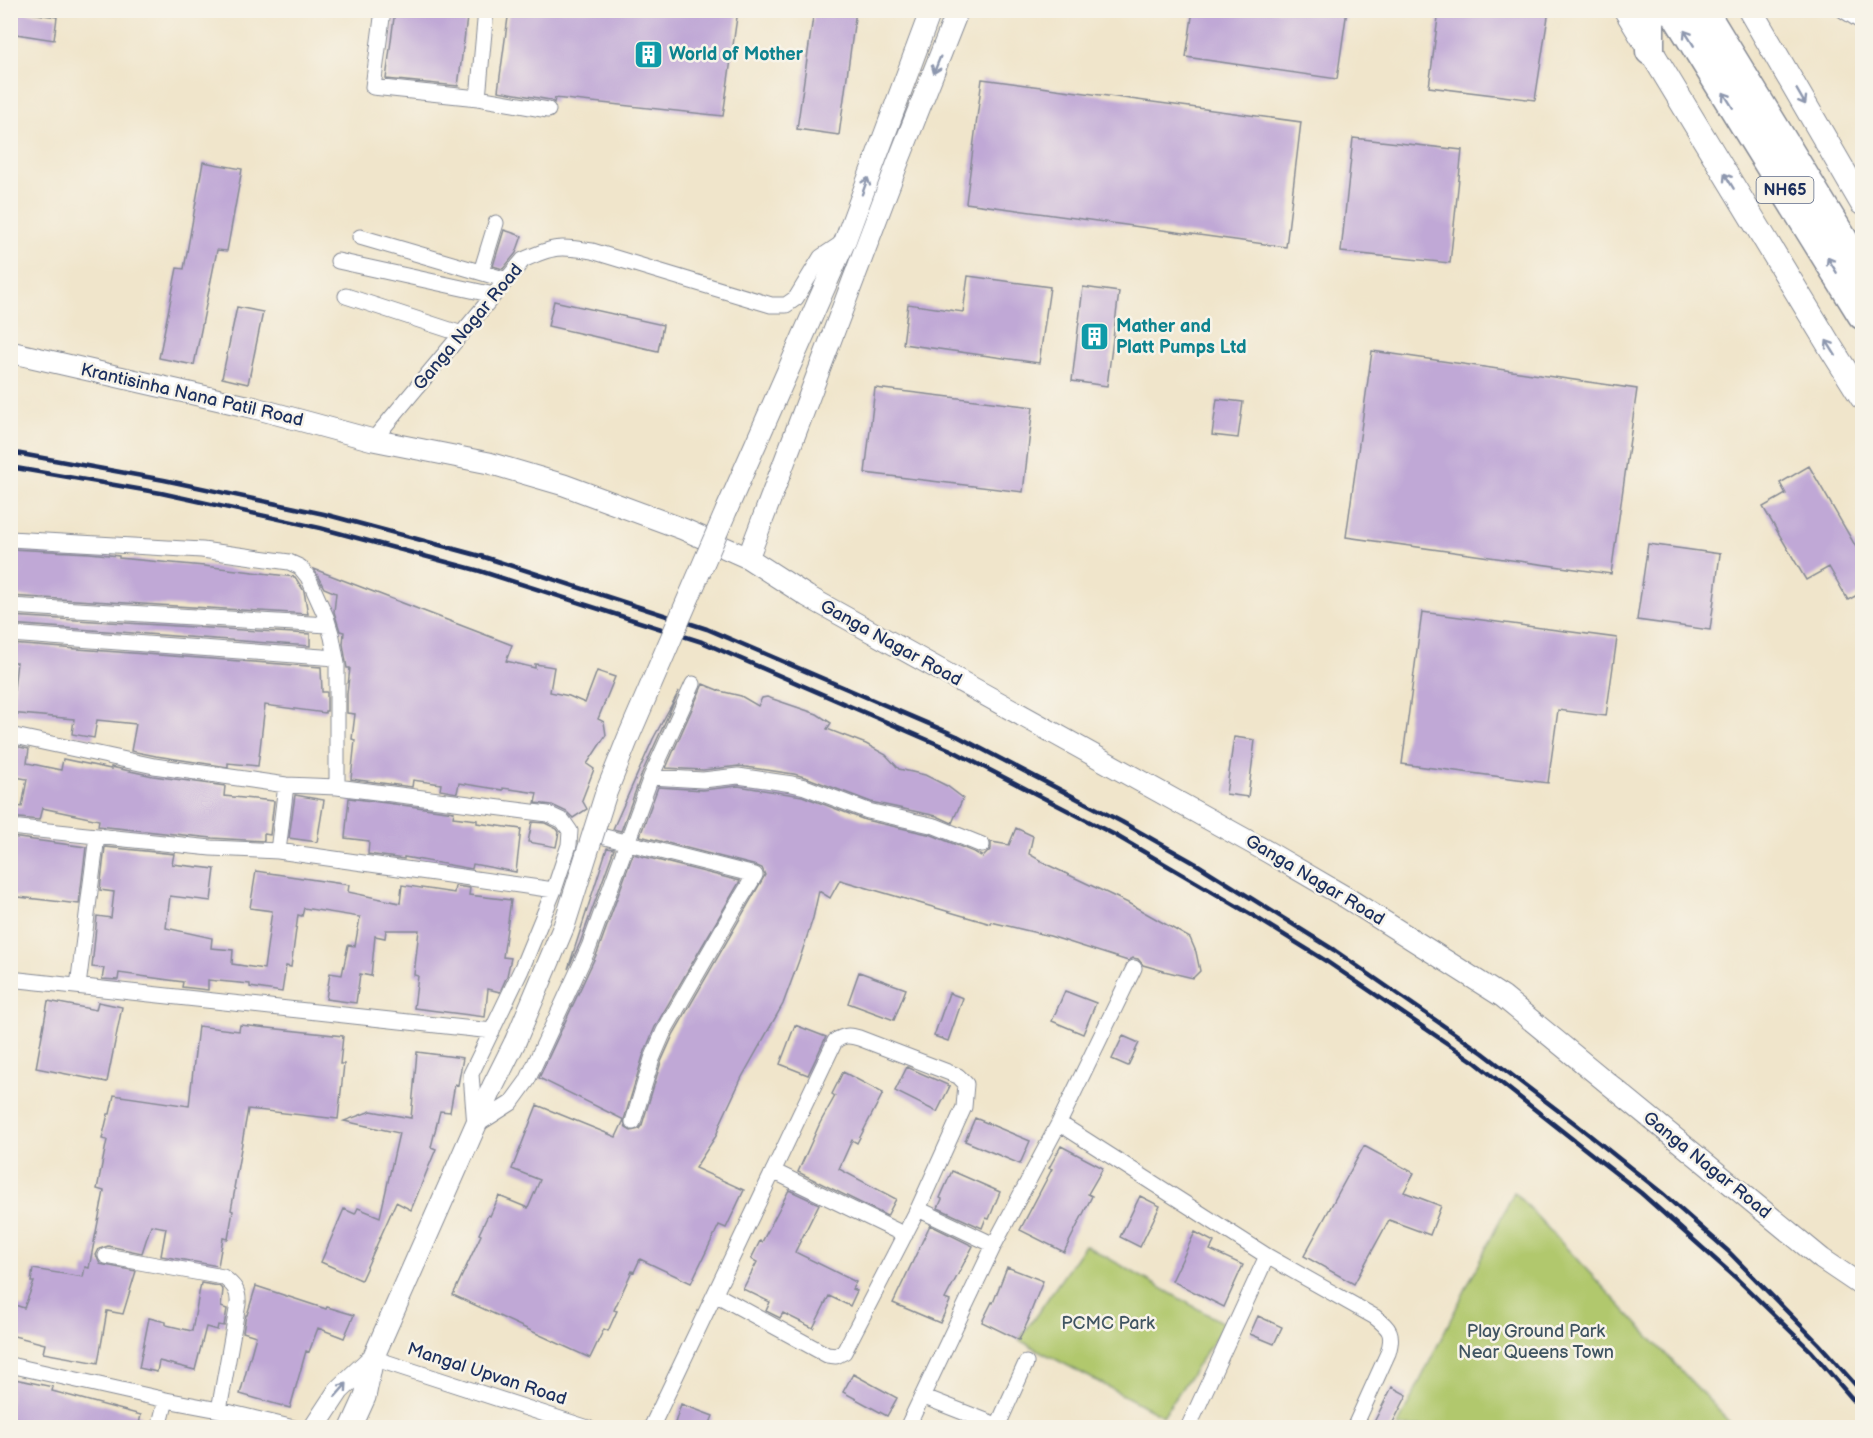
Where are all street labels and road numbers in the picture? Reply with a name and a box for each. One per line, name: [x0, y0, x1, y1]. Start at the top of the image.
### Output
road number: NH65: [1756, 177, 1814, 203]
street label: Ganga Nagar Road: [409, 260, 527, 394]
street label: Krantisinha Nana Patil Road: [79, 359, 305, 431]
street label: Ganga Nagar Road: [817, 595, 965, 691]
street label: Ganga Nagar Road: [1242, 830, 1388, 930]
street label: Ganga Nagar Road: [1639, 1107, 1775, 1223]
street label: Mangal Upvan Road: [405, 1338, 569, 1410]

